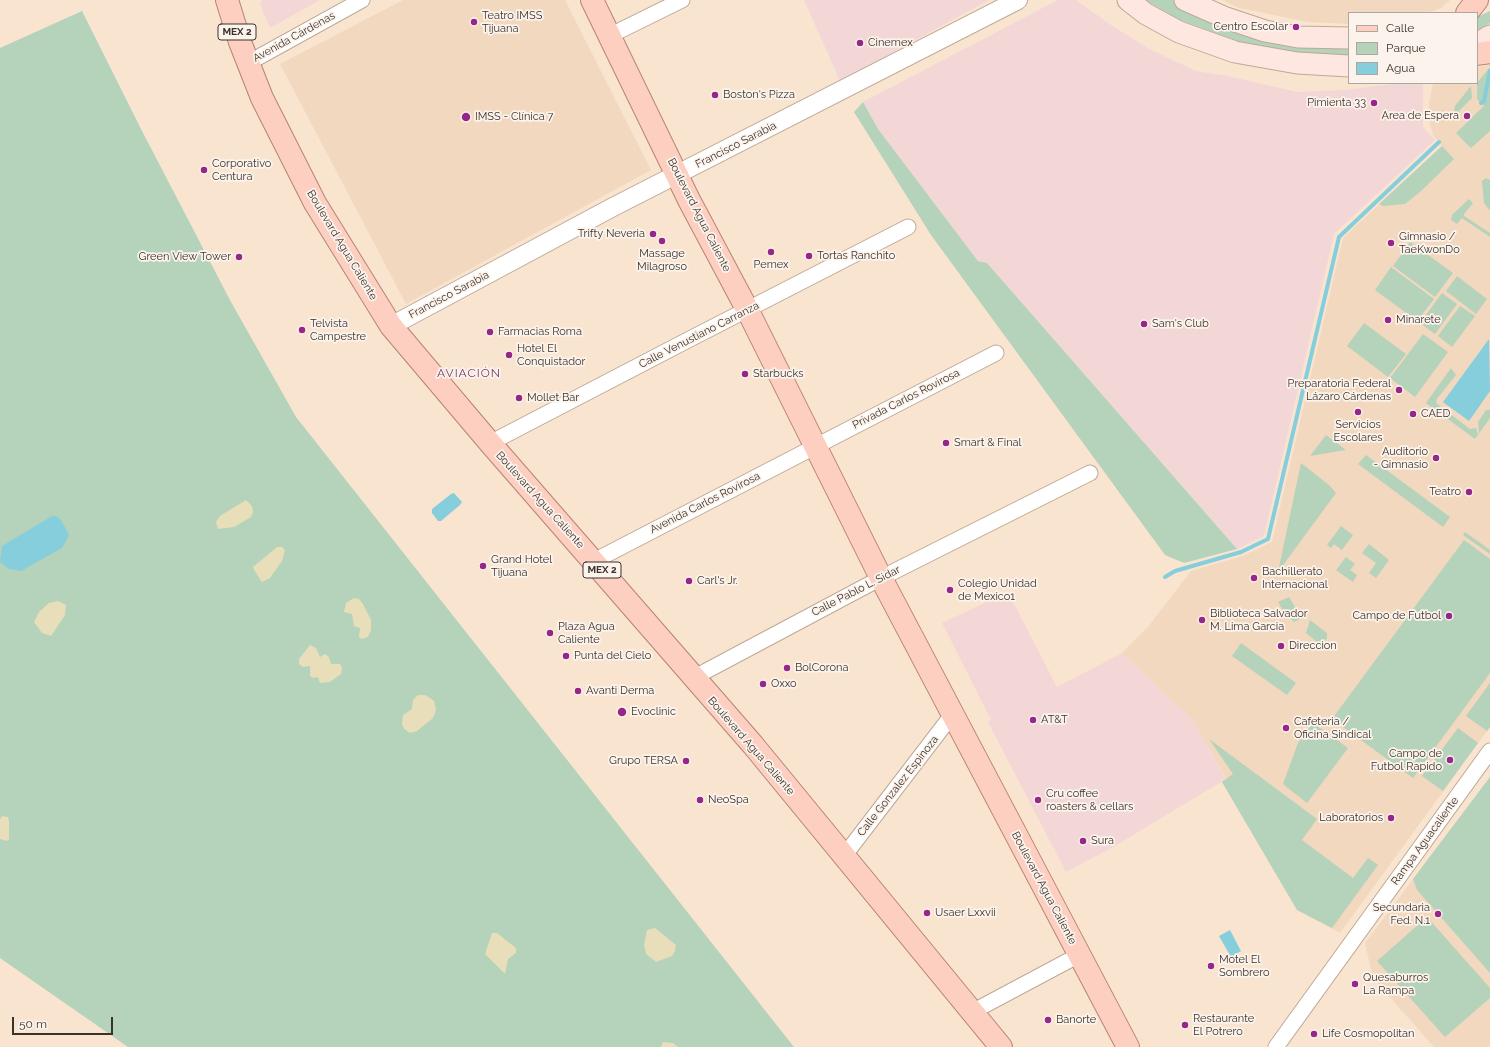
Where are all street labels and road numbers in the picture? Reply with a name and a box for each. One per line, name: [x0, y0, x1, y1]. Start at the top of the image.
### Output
street label: Avenida Cárdenas: [251, 9, 337, 65]
road number: MEX 2: [218, 24, 256, 40]
street label: Francisco Sarabia: [693, 119, 779, 171]
street label: Boulevard Agua Caliente: [665, 156, 733, 274]
street label: Boulevard Agua Caliente: [304, 188, 380, 302]
street label: Francisco Sarabia: [407, 268, 491, 322]
street label: Calle Venustiano Carranza: [637, 299, 761, 371]
street label: Privada Carlos Rovirosa: [850, 366, 962, 432]
street label: Boulevard Agua Caliente: [493, 449, 587, 551]
street label: Avenida Carlos Rovirosa: [648, 469, 762, 537]
road number: MEX 2: [583, 562, 621, 578]
street label: Calle Pablo L. Sidar: [809, 563, 903, 619]
street label: Boulevard Agua Caliente: [705, 694, 797, 798]
street label: Calle Gonzalez Espinoza: [855, 733, 941, 839]
street label: Rampa Aguacaliente: [1389, 794, 1461, 888]
street label: Boulevard Agua Caliente: [1009, 829, 1079, 947]

